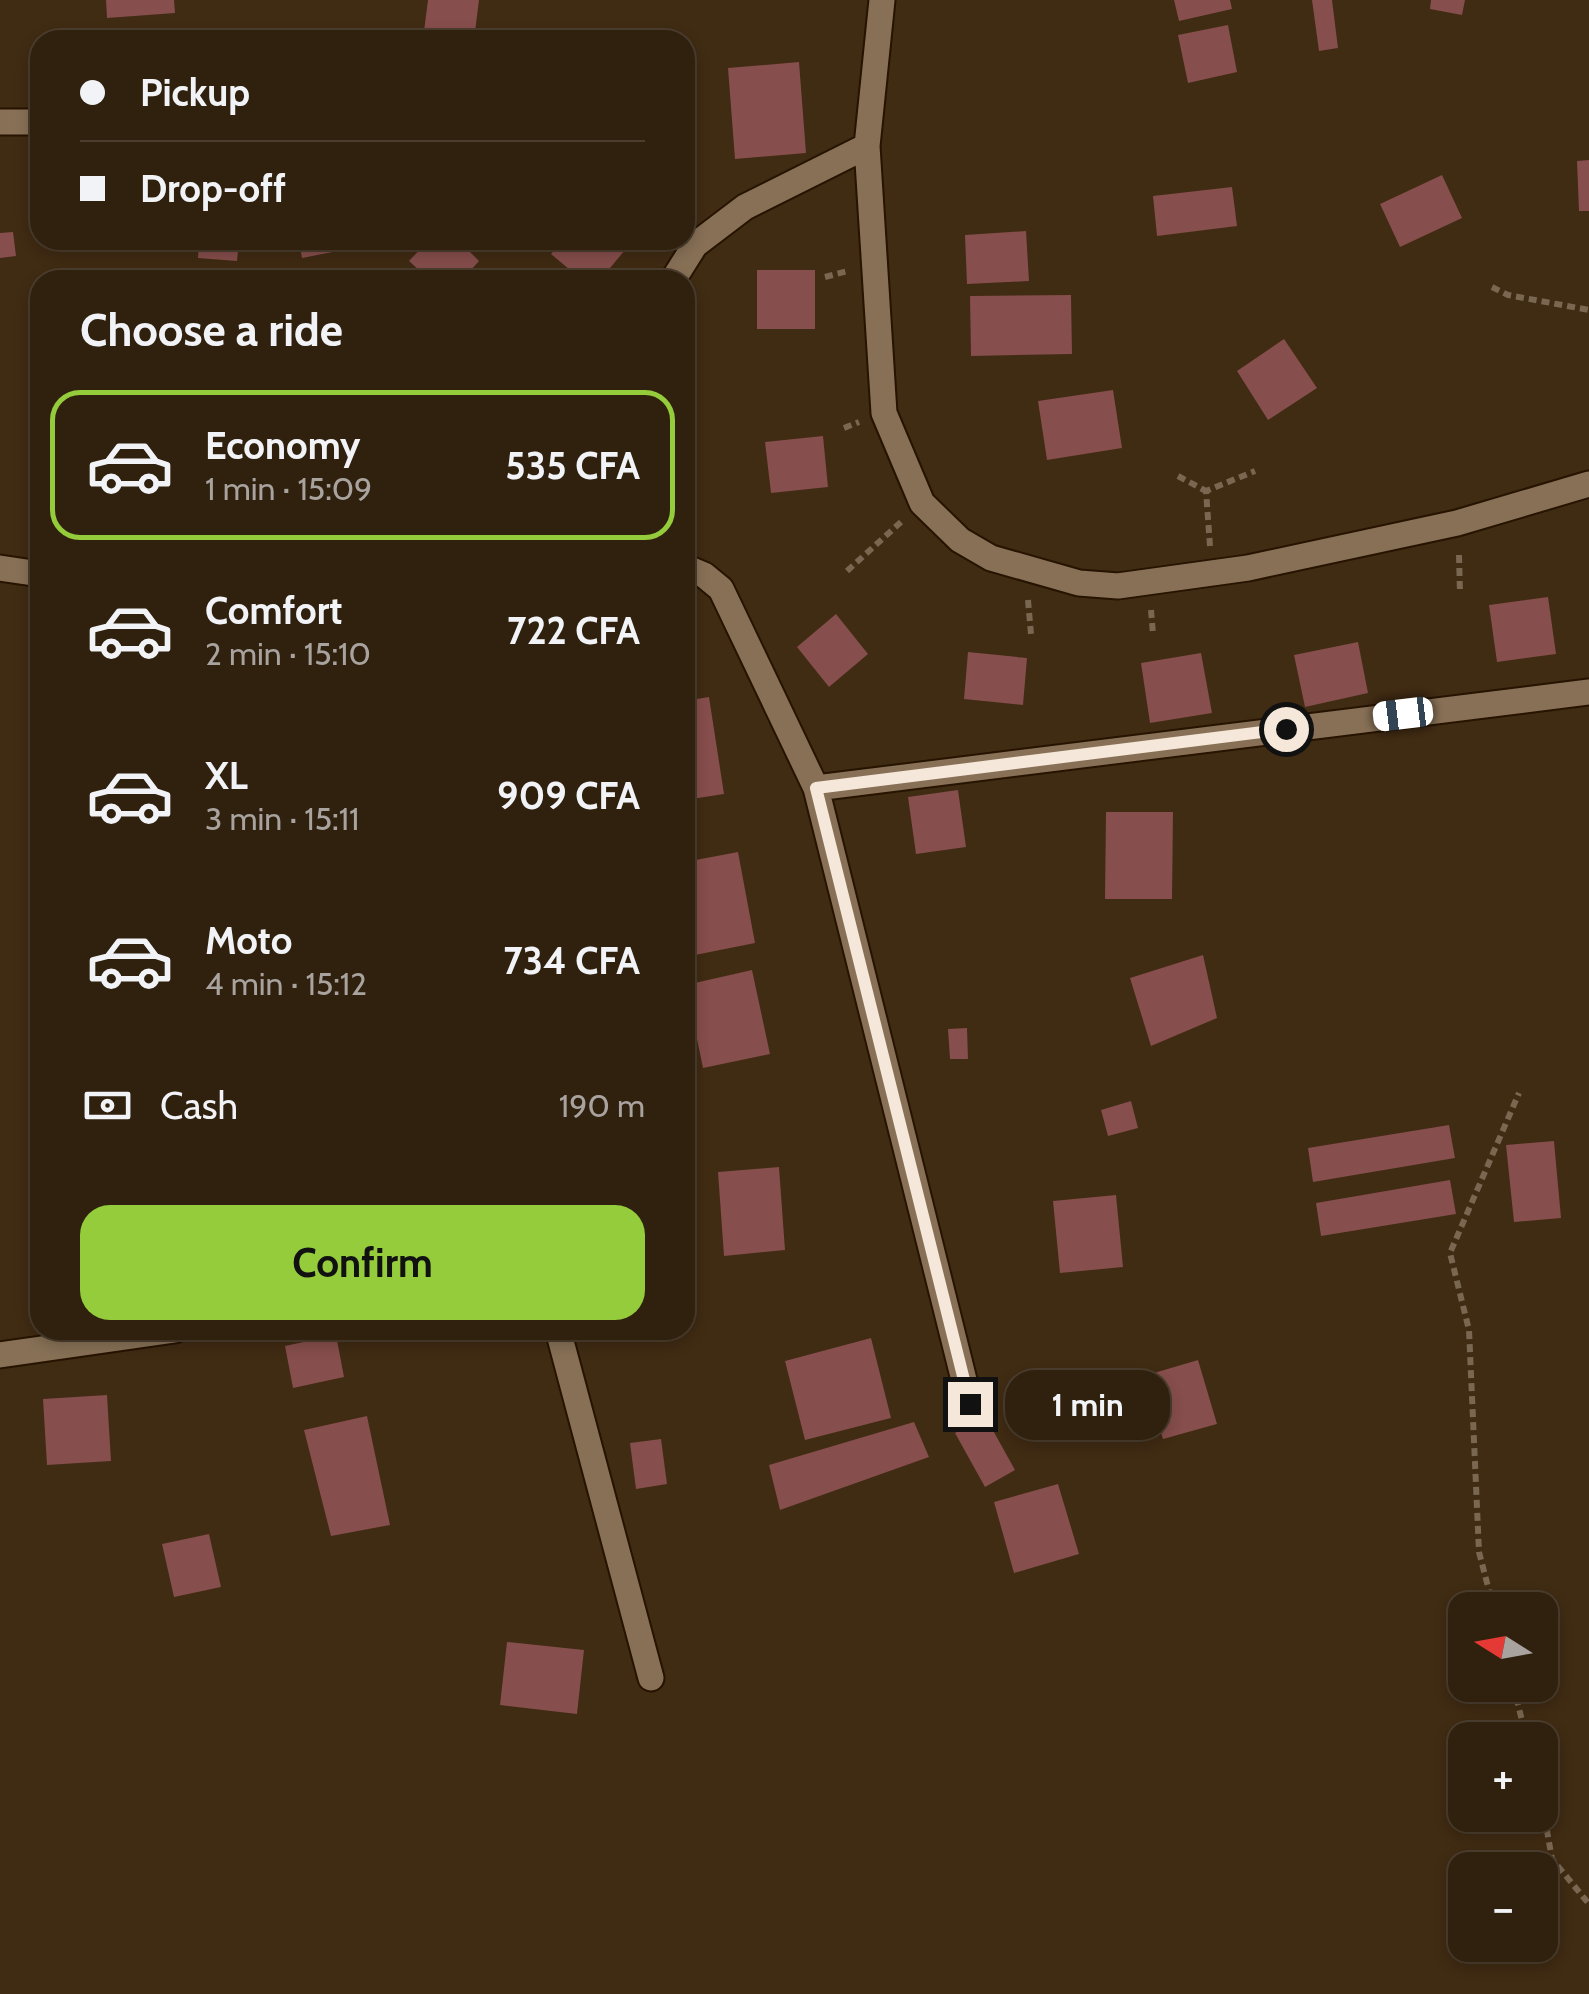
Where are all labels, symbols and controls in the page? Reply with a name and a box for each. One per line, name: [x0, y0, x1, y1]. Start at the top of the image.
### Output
text: Pickup: [140, 69, 250, 116]
text: Drop-off: [140, 165, 286, 212]
text: Choose a ride: [80, 303, 343, 357]
icon: car: [85, 420, 175, 510]
text: Economy: [205, 422, 360, 469]
text: 535 CFA: [505, 442, 640, 489]
text: 1 min · 15:09: [205, 469, 372, 508]
icon: car: [85, 585, 175, 675]
text: Comfort: [205, 587, 342, 634]
text: 722 CFA: [507, 607, 640, 654]
text: 2 min · 15:10: [205, 634, 371, 673]
car: [1371, 695, 1435, 733]
route start: [1264, 707, 1309, 752]
icon: car: [85, 750, 175, 840]
text: XL: [205, 752, 248, 799]
text: 909 CFA: [497, 772, 640, 819]
text: 3 min · 15:11: [205, 799, 360, 838]
icon: car: [85, 915, 175, 1005]
text: Moto: [205, 917, 292, 964]
text: 734 CFA: [503, 937, 640, 984]
text: 4 min · 15:12: [205, 964, 367, 1003]
icon: cash: [80, 1078, 135, 1133]
text: Cash: [160, 1082, 238, 1129]
text: 190 m: [559, 1086, 645, 1125]
button: Confirm: [80, 1205, 645, 1320]
callout: 1 min: [1005, 1369, 1170, 1439]
route end: [948, 1382, 993, 1427]
text: 1 min: [1051, 1385, 1124, 1424]
north arrow: [1448, 1592, 1558, 1702]
map controls: [1448, 1592, 1558, 1962]
button: +: [1448, 1722, 1558, 1832]
button: −: [1448, 1852, 1558, 1962]

